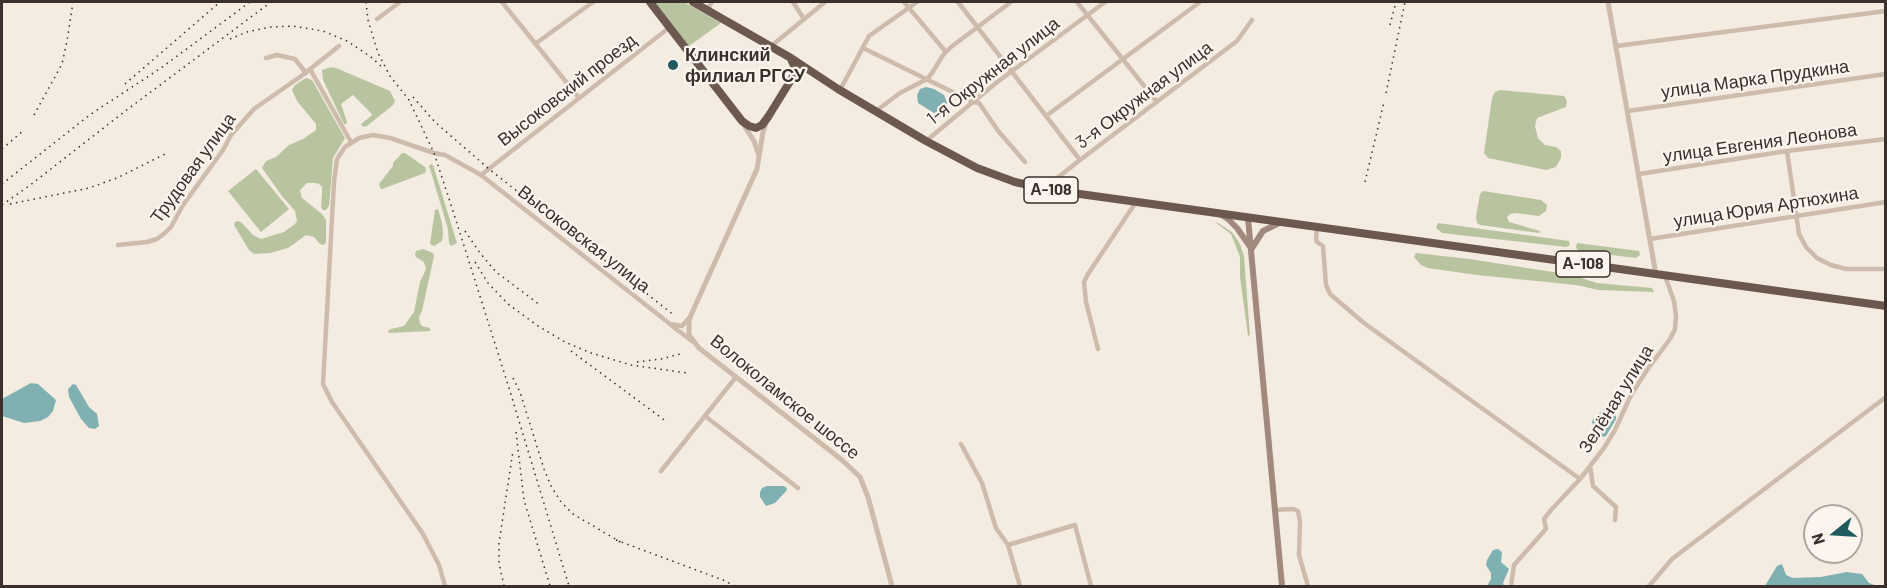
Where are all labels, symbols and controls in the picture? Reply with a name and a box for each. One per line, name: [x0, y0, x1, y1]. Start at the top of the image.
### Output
street label: 1-я Окружная улица: [922, 12, 1064, 130]
street label: Высоковский проезд: [493, 29, 641, 151]
street label: 3-я Окружная улица: [1071, 37, 1217, 153]
place label: Клинский филиал РГСУ: [685, 44, 805, 86]
street label: улица Марка Прудкина: [1660, 55, 1850, 103]
marker: Клинский филиал РГСУ: [666, 58, 680, 72]
street label: Трудовая улица: [146, 109, 240, 227]
street label: улица Евгения Леонова: [1662, 119, 1858, 167]
road number: А-108: [1024, 177, 1078, 203]
street label: Высоковская улица: [514, 181, 654, 297]
street label: улица Юрия Артюхина: [1672, 182, 1860, 232]
road number: А-108: [1556, 251, 1610, 277]
street label: Волоколамское шоссе: [706, 330, 864, 464]
street label: Зелёная улица: [1574, 341, 1658, 457]
north arrow: [1803, 504, 1863, 564]
text: N: [1807, 531, 1828, 547]

